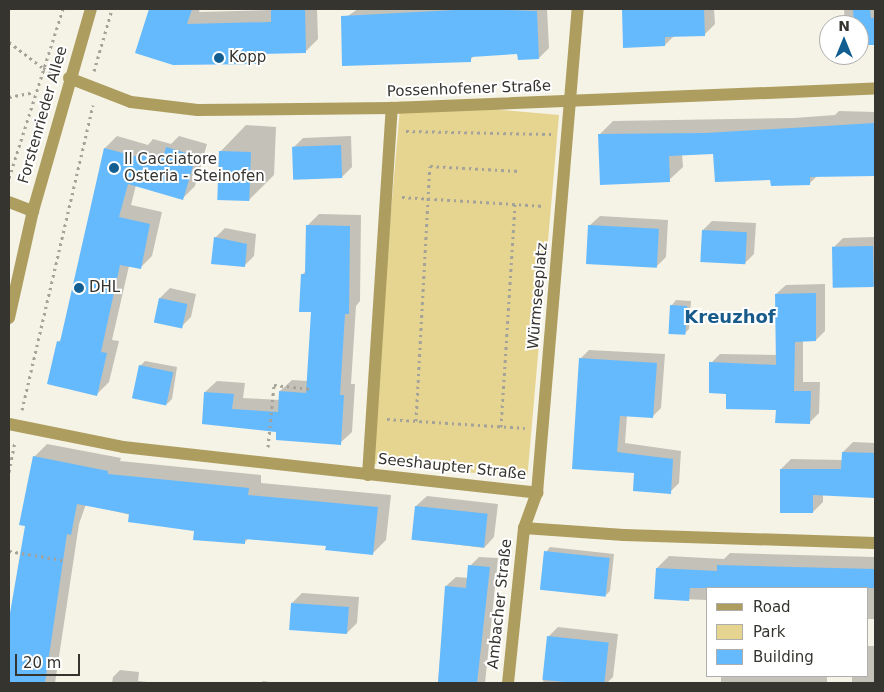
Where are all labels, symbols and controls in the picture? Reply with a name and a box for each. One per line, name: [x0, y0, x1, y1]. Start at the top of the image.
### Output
north arrow: [819, 15, 869, 65]
text: N: [838, 18, 850, 34]
street label: Forstenrieder Allee: [15, 44, 71, 186]
place label: Kopp: [229, 49, 266, 67]
marker: Kopp: [213, 52, 225, 64]
street label: Possenhofener Straße: [387, 77, 551, 101]
place label: Il Cacciatore Osteria - Steinofen: [124, 150, 265, 185]
marker: Il Cacciatore Osteria - Steinofen: [108, 162, 120, 174]
street label: Würmseeplatz: [524, 242, 552, 350]
place label: DHL: [89, 279, 120, 297]
marker: DHL: [73, 282, 85, 294]
district label: Kreuzhof: [684, 306, 776, 328]
street label: Seeshaupter Straße: [377, 450, 527, 484]
street label: Ambacher Straße: [484, 538, 516, 670]
legend: [706, 587, 869, 677]
text: Road: [753, 598, 791, 616]
text: Park: [753, 623, 785, 641]
scale bar: [18, 644, 82, 676]
text: Building: [753, 648, 814, 666]
text: 20 m: [23, 654, 61, 672]

